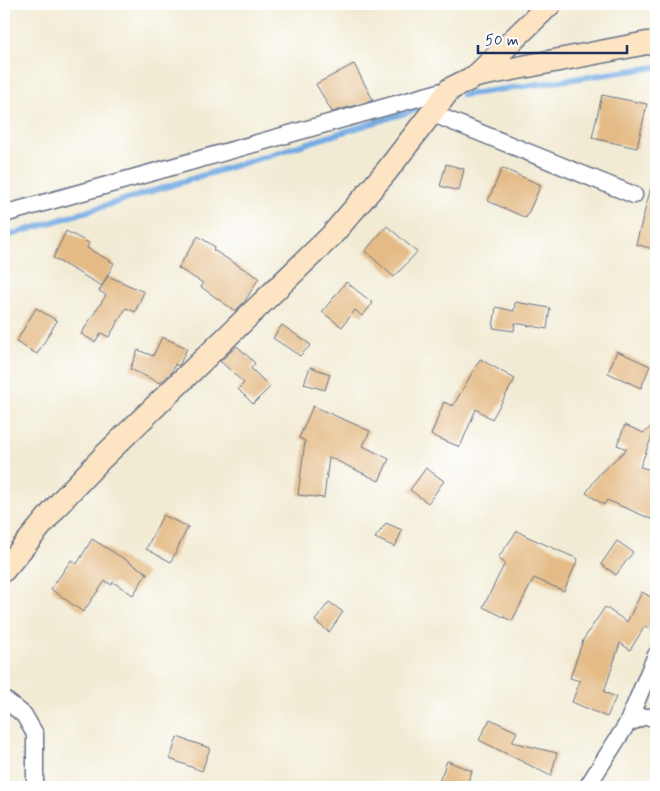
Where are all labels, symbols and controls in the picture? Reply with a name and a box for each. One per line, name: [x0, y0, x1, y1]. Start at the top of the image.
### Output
scale bar: [478, 22, 626, 54]
text: 50 m: [485, 31, 519, 51]

